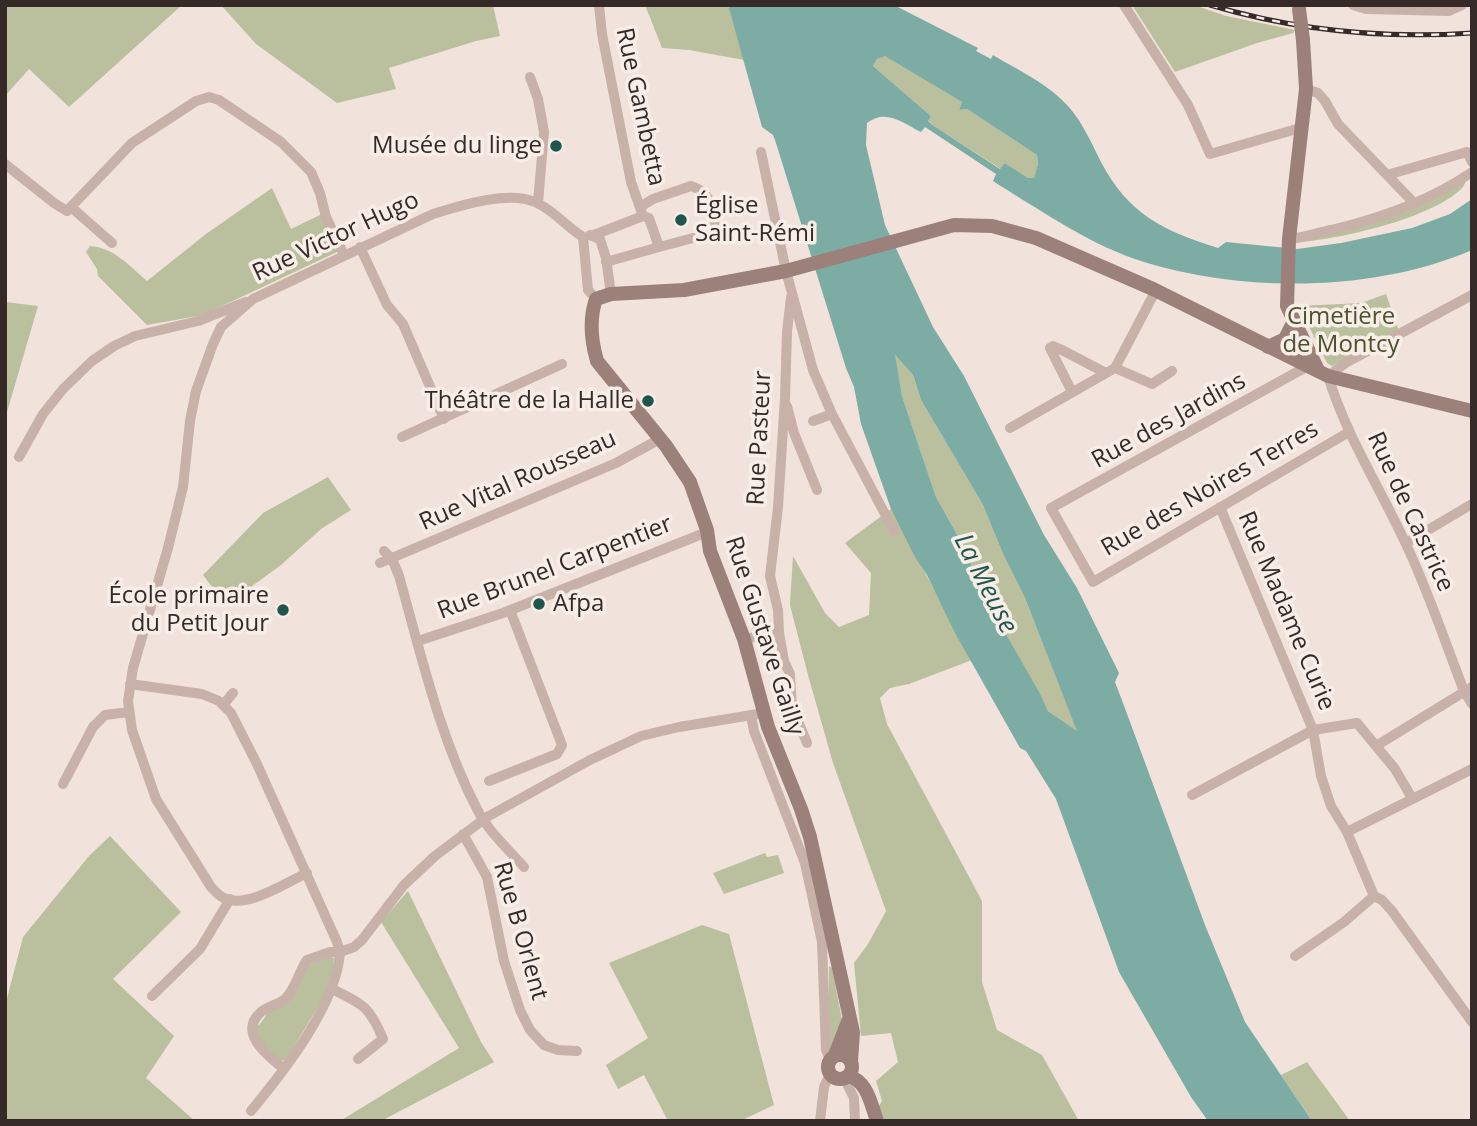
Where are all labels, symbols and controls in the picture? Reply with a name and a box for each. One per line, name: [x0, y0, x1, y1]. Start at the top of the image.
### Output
street label: Rue Gambetta: [609, 25, 671, 189]
place label: Musée du linge: [372, 132, 542, 160]
marker: Musée du linge: [548, 138, 564, 154]
street label: Rue Victor Hugo: [248, 186, 424, 288]
place label: Église Saint-Rémi: [695, 192, 815, 248]
marker: Église Saint-Rémi: [673, 212, 689, 228]
park label: Cimetière de Montcy: [1282, 303, 1400, 359]
street label: Rue des Jardins: [1087, 367, 1251, 475]
street label: Rue Pasteur: [742, 370, 778, 506]
place label: Théâtre de la Halle: [425, 387, 634, 415]
marker: Théâtre de la Halle: [640, 393, 656, 409]
street label: Rue des Noires Terres: [1096, 415, 1324, 563]
street label: Rue Vital Rousseau: [415, 425, 621, 537]
street label: Rue de Castrice: [1360, 428, 1460, 596]
street label: Rue Madame Curie: [1231, 507, 1341, 715]
street label: Rue Brunel Carpentier: [434, 510, 676, 626]
water label: La Meuse: [947, 529, 1023, 639]
street label: Rue Gustave Gailly: [718, 533, 810, 739]
place label: École primaire du Petit Jour: [109, 582, 269, 638]
place label: Afpa: [553, 590, 604, 618]
marker: Afpa: [531, 596, 547, 612]
marker: École primaire du Petit Jour: [275, 602, 291, 618]
street label: Rue B Orlent: [487, 859, 553, 1003]

